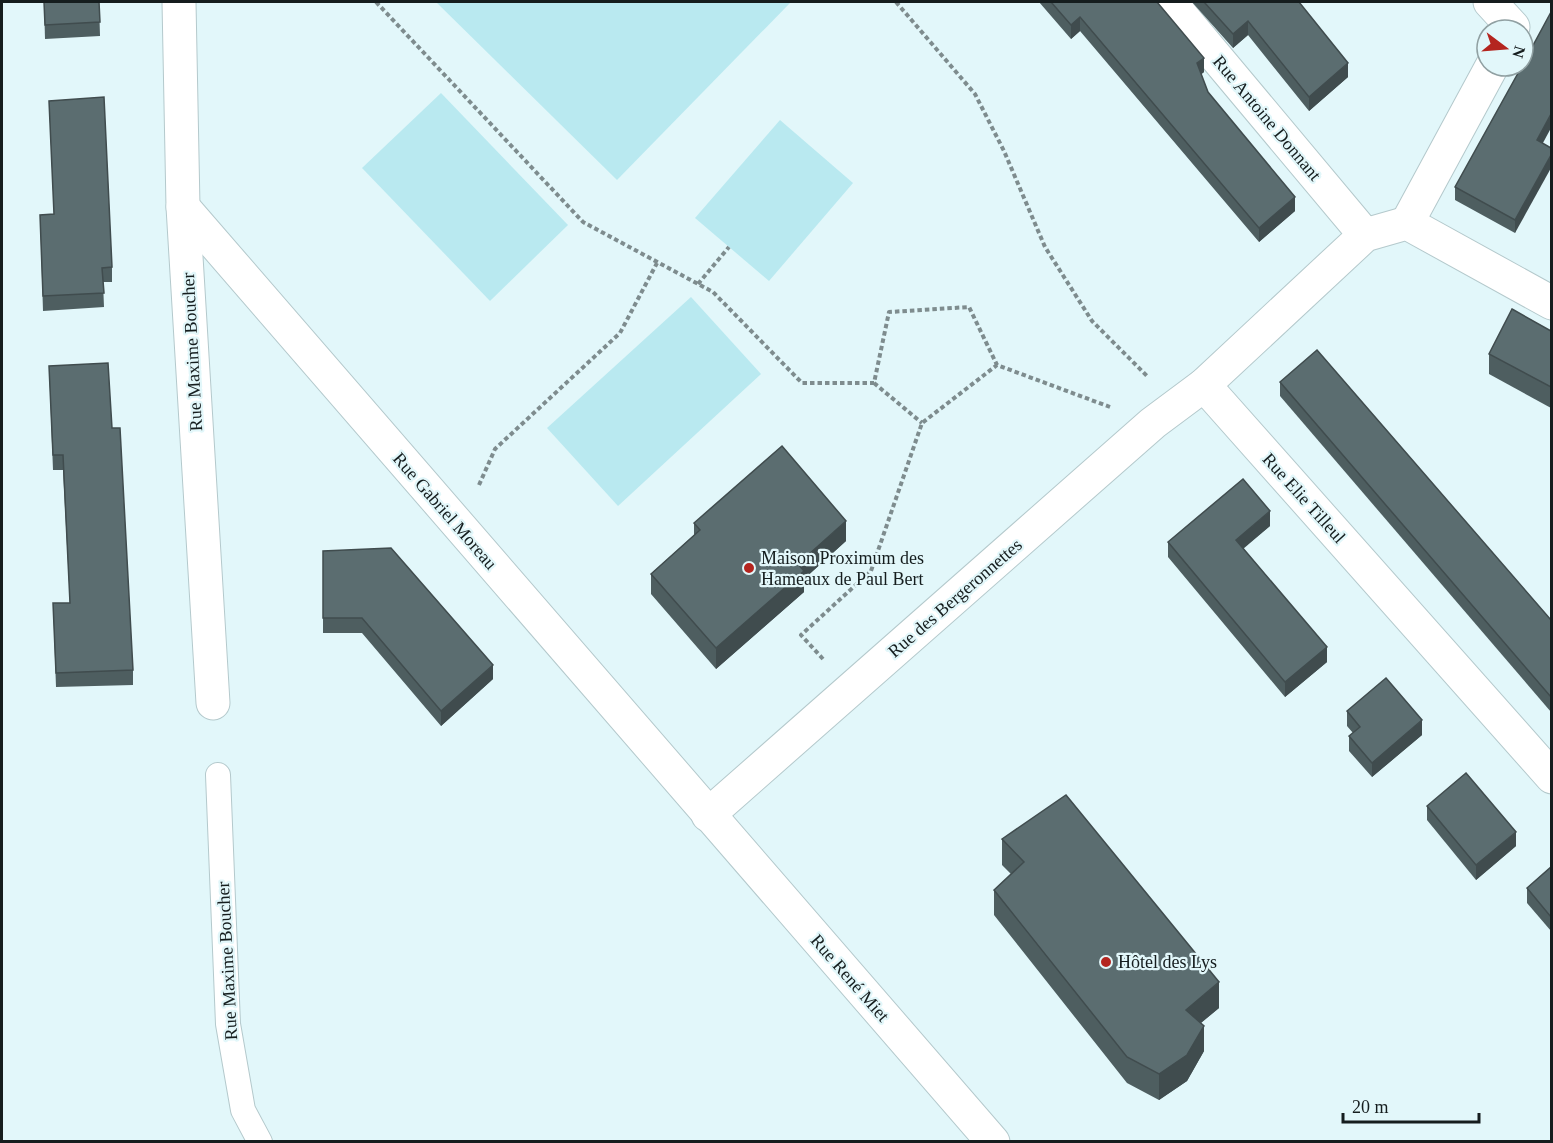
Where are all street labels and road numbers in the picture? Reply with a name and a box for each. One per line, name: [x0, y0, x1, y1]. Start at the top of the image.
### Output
street label: Rue Antoine Donnant: [1209, 51, 1325, 185]
street label: Rue Maxime Boucher: [178, 272, 206, 432]
street label: Rue Gabriel Moreau: [389, 449, 501, 573]
street label: Rue Elie Tilleul: [1258, 449, 1350, 547]
street label: Rue des Bergeronnettes: [884, 534, 1026, 662]
street label: Rue Maxime Boucher: [213, 881, 241, 1041]
street label: Rue René Miet: [807, 930, 893, 1026]

